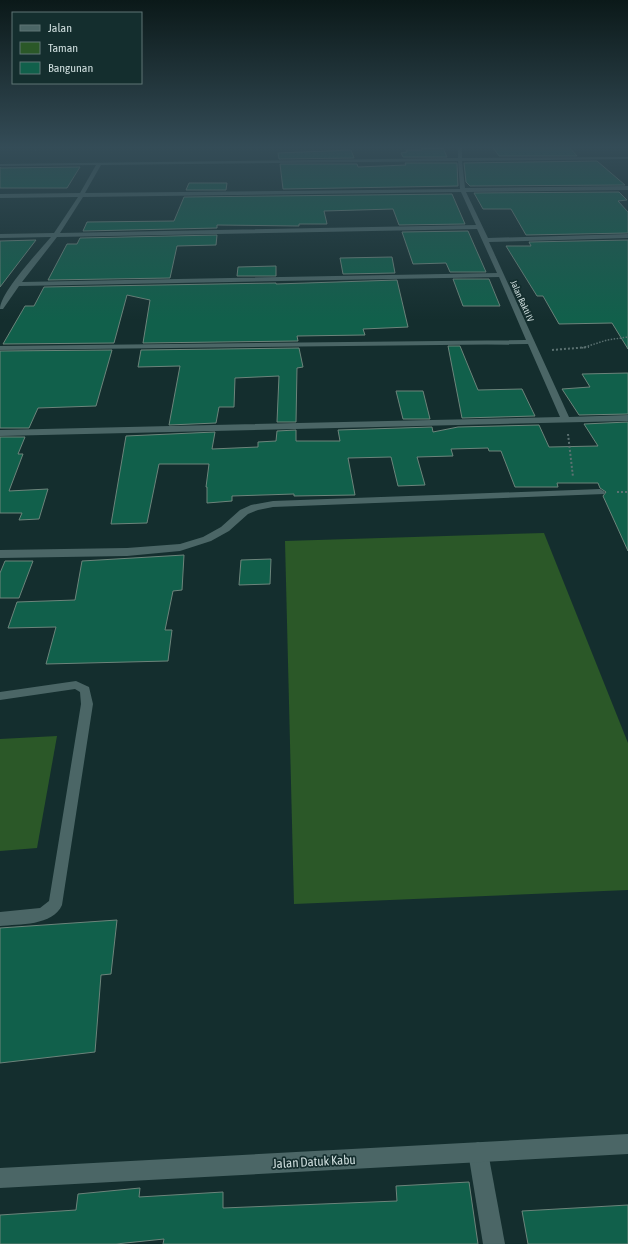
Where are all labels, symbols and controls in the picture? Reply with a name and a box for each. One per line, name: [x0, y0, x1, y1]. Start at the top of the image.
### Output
legend: [12, 12, 142, 84]
text: Jalan: [48, 21, 72, 35]
text: Taman: [48, 41, 78, 55]
text: Bangunan: [48, 61, 93, 75]
street label: Jalan Bakti IV: [508, 279, 536, 324]
street label: Jalan Datuk Kabu: [272, 1152, 356, 1171]

